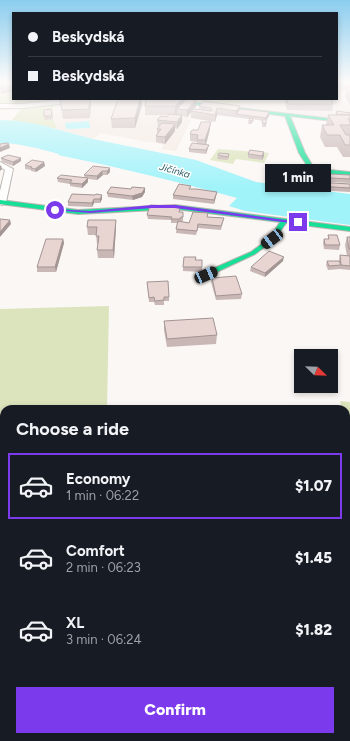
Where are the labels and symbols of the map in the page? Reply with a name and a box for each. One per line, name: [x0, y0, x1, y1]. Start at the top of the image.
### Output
water label: Jičínka: [157, 160, 192, 181]
callout: 1 min: [265, 164, 331, 192]
route start: [46, 201, 64, 219]
route end: [289, 213, 307, 231]
car: [259, 227, 285, 251]
car: [193, 265, 219, 285]
north arrow: [294, 349, 338, 393]

